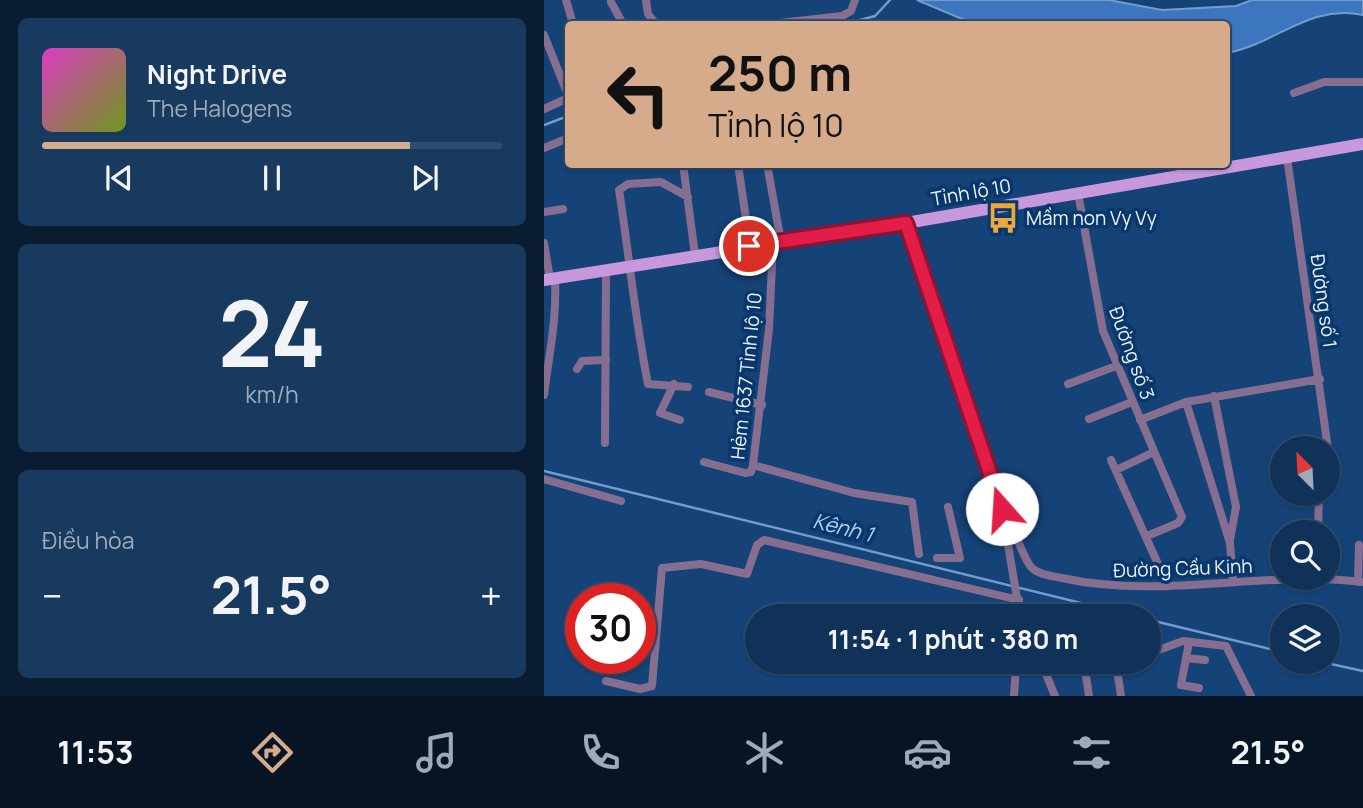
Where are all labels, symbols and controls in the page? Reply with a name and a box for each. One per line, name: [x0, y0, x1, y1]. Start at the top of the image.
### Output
text: 250 m: [708, 39, 852, 106]
icon: left: [593, 49, 684, 140]
text: Night Drive: [147, 56, 287, 92]
text: The Halogens: [147, 92, 292, 124]
text: Tỉnh lộ 10: [708, 103, 844, 147]
icon: previous: [100, 159, 138, 197]
icon: pause: [253, 159, 291, 197]
icon: next: [406, 159, 444, 197]
street label: Tỉnh lộ 10: [929, 172, 1013, 212]
bus stop icon: Mầm non Vy Vy: [986, 201, 1020, 235]
place label: Mầm non Vy Vy: [1026, 205, 1157, 231]
pin: [719, 216, 779, 276]
icon: arrive: [730, 227, 768, 265]
street label: Đường số 1: [1305, 253, 1343, 349]
text: 24: [218, 270, 326, 394]
street label: Hẻm 1637 Tỉnh lộ 10: [724, 291, 768, 461]
street label: Đường số 3: [1103, 303, 1161, 403]
text: km/h: [245, 378, 299, 410]
north arrow: [1270, 436, 1340, 506]
map controls: [1270, 436, 1340, 674]
position arrow: [965, 472, 1039, 546]
water label: Kênh 1: [810, 506, 878, 548]
button: search: [1270, 520, 1340, 590]
text: Điều hòa: [42, 524, 134, 556]
street label: Đường Cầu Kinh: [1113, 553, 1253, 583]
text: 21.5°: [211, 559, 332, 630]
text: −: [42, 569, 63, 621]
text: +: [480, 569, 502, 621]
speed limit sign: 30: [565, 583, 656, 674]
button: layers: [1270, 604, 1340, 674]
text: 11:54 · 1 phút · 380 m: [828, 621, 1078, 657]
icon: directions: [248, 728, 297, 777]
icon: music: [412, 728, 461, 777]
icon: phone: [576, 728, 625, 777]
icon: climate: [740, 728, 789, 777]
icon: car: [903, 728, 952, 777]
icon: filters: [1067, 728, 1116, 777]
text: 11:53: [57, 730, 134, 774]
text: 21.5°: [1231, 730, 1306, 774]

